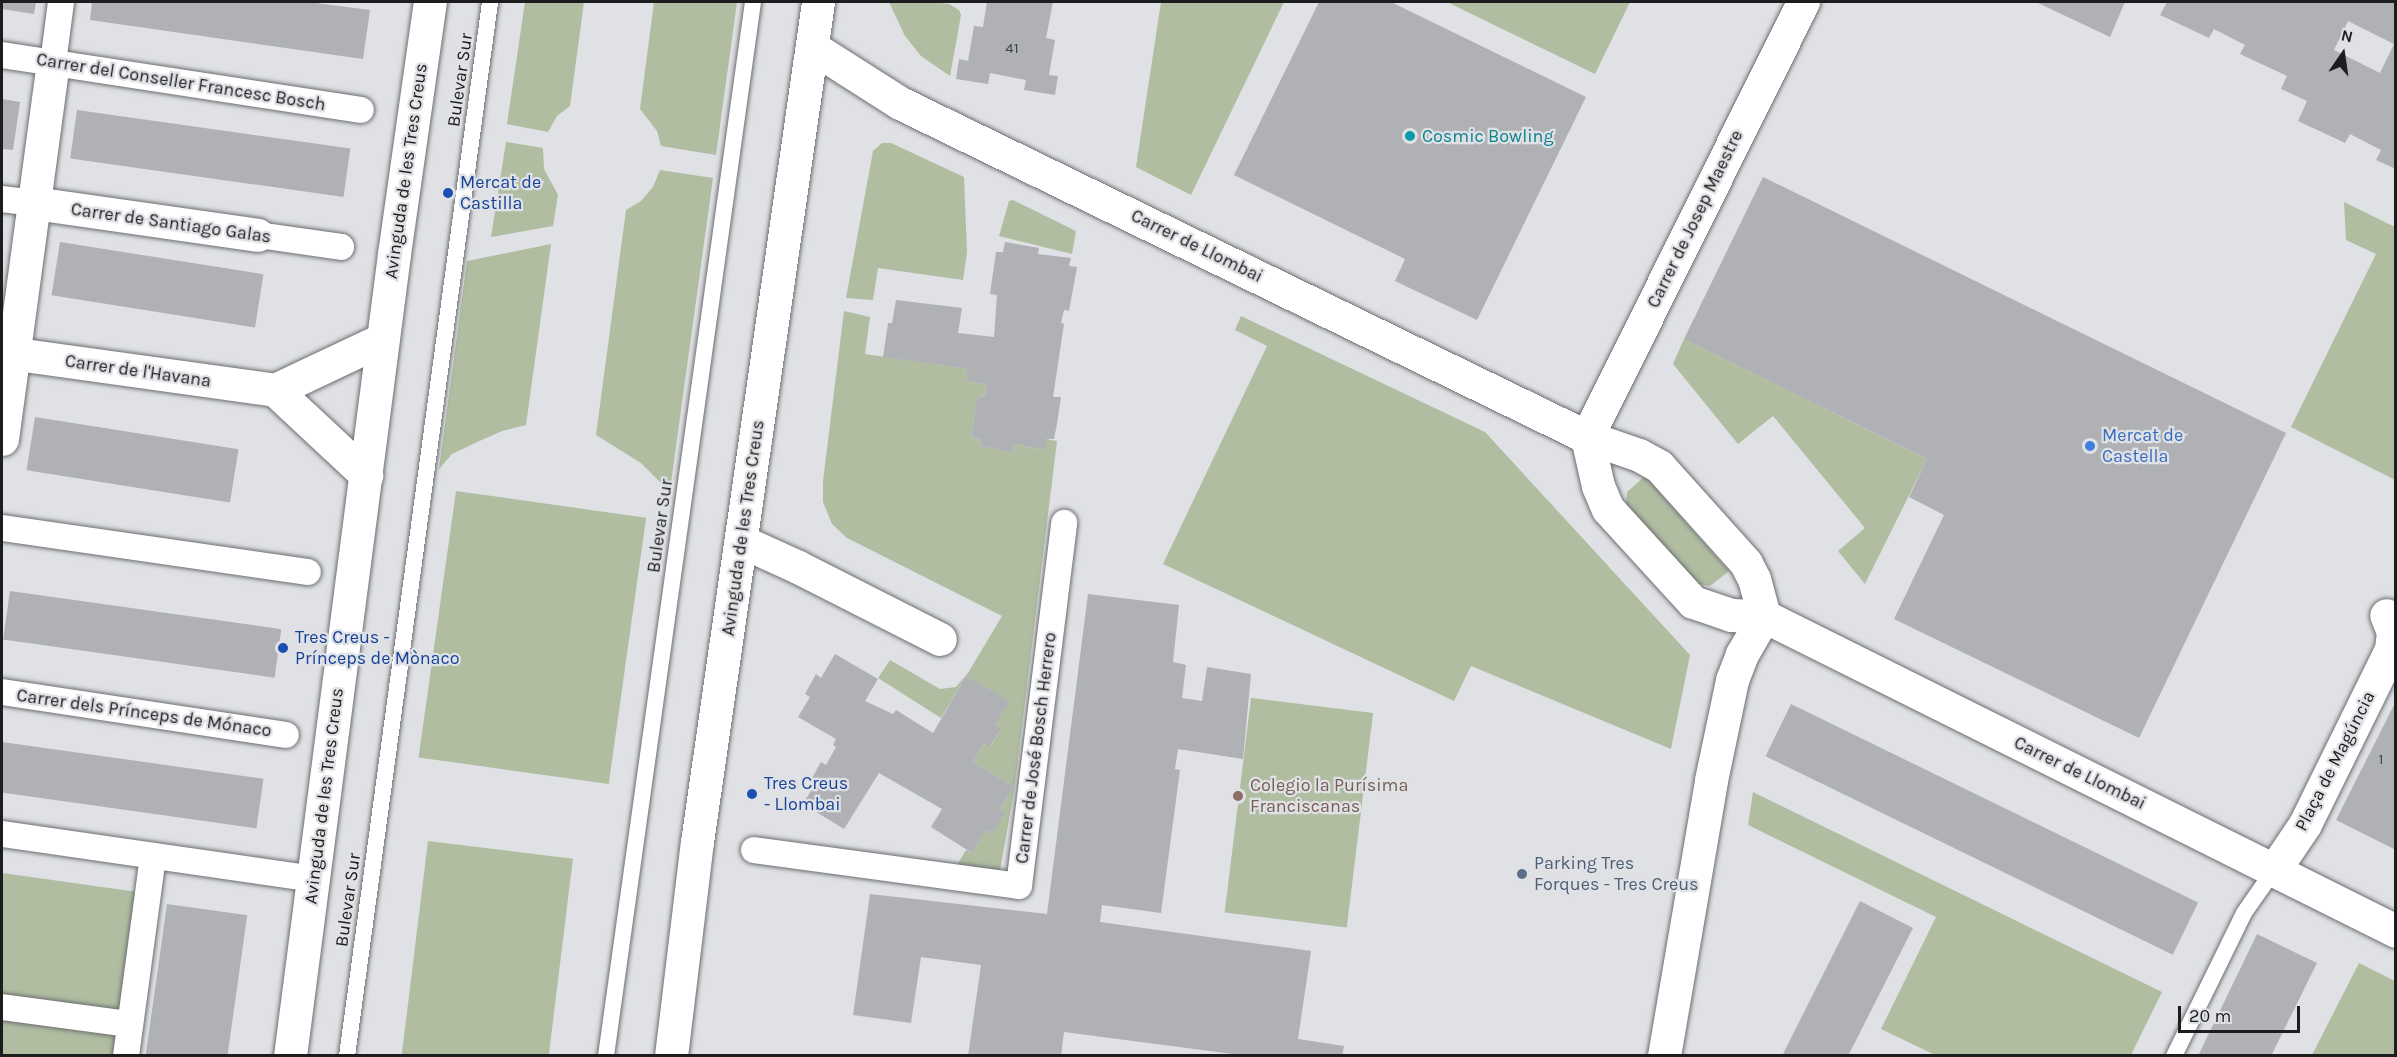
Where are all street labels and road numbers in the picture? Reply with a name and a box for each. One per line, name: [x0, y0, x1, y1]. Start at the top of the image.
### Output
street label: Bulevar Sur: [443, 32, 477, 128]
street label: Carrer del Conseller Francesc Bosch: [35, 48, 327, 116]
street label: Avinguda de les Tres Creus: [380, 62, 432, 280]
street label: Carrer de Josep Maestre: [1643, 127, 1747, 311]
street label: Carrer de Santiago Galas: [69, 198, 273, 248]
street label: Carrer de Llombai: [1127, 205, 1267, 287]
street label: Carrer de l'Havana: [64, 350, 212, 392]
street label: Avinguda de les Tres Creus: [717, 419, 769, 637]
street label: Bulevar Sur: [643, 478, 677, 574]
street label: Carrer de José Bosch Herrero: [1011, 631, 1061, 865]
street label: Carrer dels Prínceps de Mónaco: [15, 684, 273, 742]
street label: Avinguda de les Tres Creus: [300, 687, 348, 905]
street label: Plaça de Magúncia: [2290, 687, 2380, 835]
street label: Carrer de Llombai: [2010, 732, 2150, 814]
street label: Bulevar Sur: [331, 852, 365, 948]

